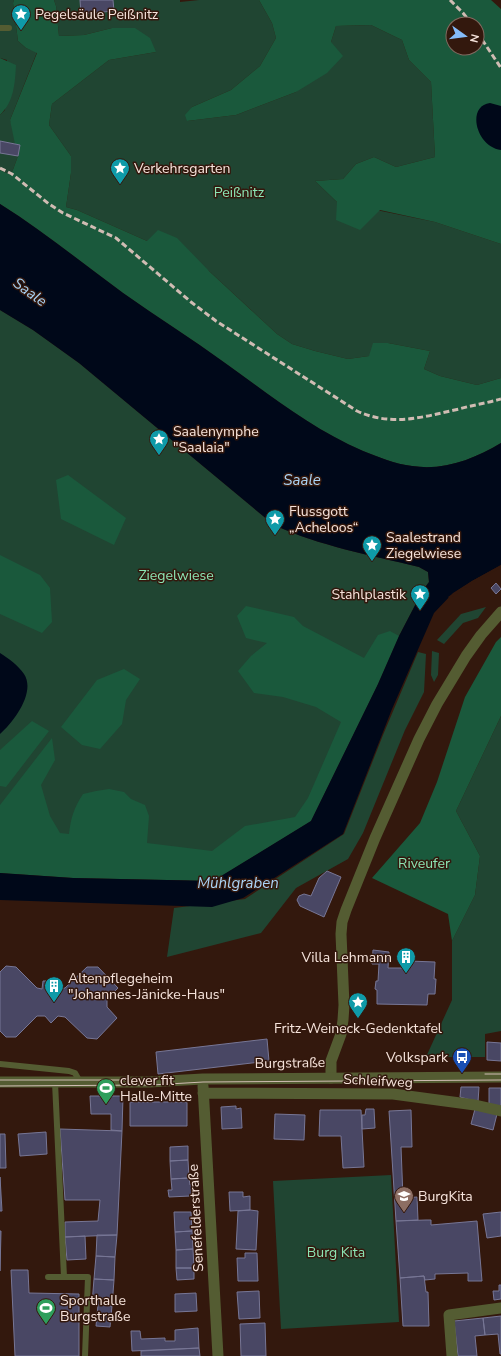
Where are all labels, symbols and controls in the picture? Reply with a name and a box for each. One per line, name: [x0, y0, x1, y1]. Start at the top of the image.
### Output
place icon: Pegelsäule Peißnitz: [10, 3, 32, 31]
place label: Pegelsäule Peißnitz: [35, 5, 159, 24]
north arrow: [445, 16, 485, 56]
text: N: [466, 32, 482, 44]
place icon: Verkehrsgarten: [109, 157, 131, 185]
place label: Verkehrsgarten: [133, 159, 230, 178]
park label: Peißnitz: [214, 183, 265, 202]
water label: Saale: [9, 273, 51, 311]
place label: Saalenymphe "Saalaia": [173, 422, 259, 457]
place icon: Saalenymphe "Saalaia": [148, 428, 170, 456]
water label: Saale: [283, 470, 321, 490]
place label: Flussgott „Acheloos“: [289, 502, 358, 537]
place icon: Flussgott „Acheloos“: [264, 508, 286, 536]
place label: Saalestrand Ziegelwiese: [386, 528, 461, 563]
place icon: Saalestrand Ziegelwiese: [361, 534, 383, 562]
park label: Ziegelwiese: [138, 566, 214, 585]
place icon: Stahlplastik: [409, 583, 431, 611]
place label: Stahlplastik: [331, 585, 407, 604]
park label: Riveufer: [398, 854, 450, 873]
water label: Mühlgraben: [197, 873, 279, 893]
building icon: Villa Lehmann: [395, 946, 417, 974]
place label: Villa Lehmann: [301, 948, 392, 967]
place label: Altenpflegeheim "Johannes-Jänicke-Haus": [68, 969, 225, 1004]
building icon: Altenpflegeheim "Johannes-Jänicke-Haus": [43, 975, 65, 1003]
place icon: Fritz-Weineck-Gedenktafel: [347, 991, 369, 1019]
place label: Fritz-Weineck-Gedenktafel: [274, 1019, 443, 1038]
bus stop icon: Volkspark: [451, 1046, 473, 1074]
place label: Volkspark: [385, 1048, 449, 1067]
street label: Burgstraße: [255, 1053, 325, 1073]
street label: Schleifweg: [343, 1070, 413, 1092]
place label: clever fit Halle-Mitte: [120, 1071, 192, 1106]
sports icon: clever fit Halle-Mitte: [95, 1077, 117, 1105]
street label: Senefelderstraße: [184, 1164, 208, 1272]
school or university icon: BurgKita: [393, 1185, 415, 1213]
place label: BurgKita: [418, 1187, 473, 1206]
park label: Burg Kita: [307, 1243, 365, 1262]
place label: Sporthalle Burgstraße: [60, 1291, 130, 1326]
sports icon: Sporthalle Burgstraße: [35, 1297, 57, 1325]

